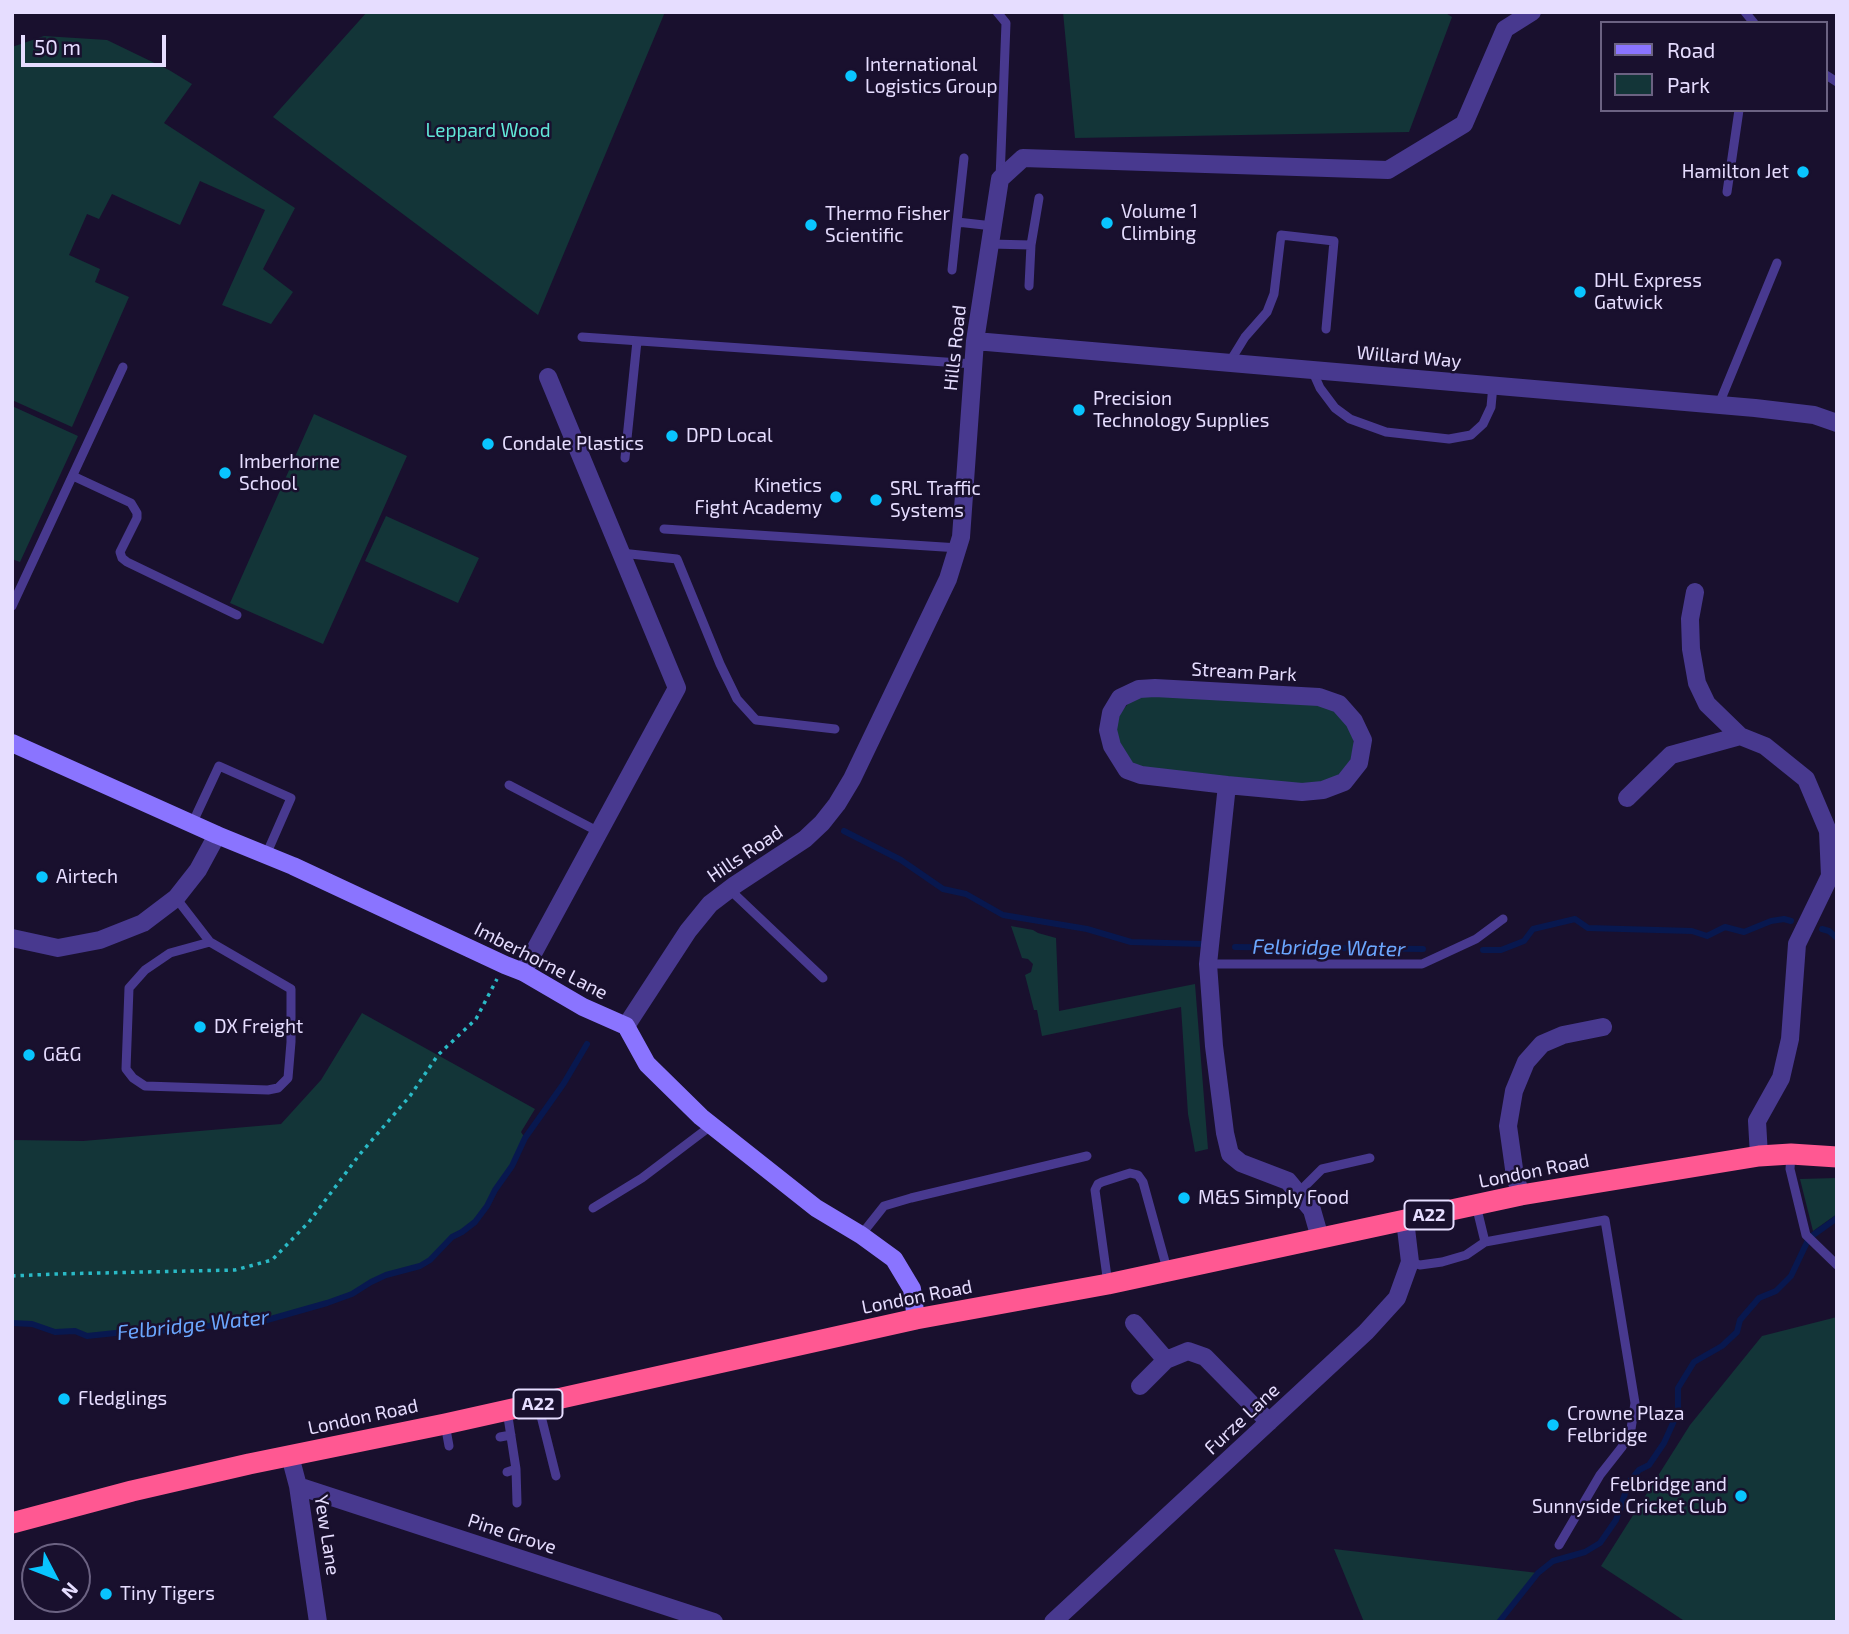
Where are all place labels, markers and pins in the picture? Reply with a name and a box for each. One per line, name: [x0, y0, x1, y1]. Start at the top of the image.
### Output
place label: International Logistics Group: [865, 54, 998, 98]
marker: International Logistics Group: [843, 68, 859, 84]
place label: Hamilton Jet: [1682, 161, 1789, 183]
marker: Hamilton Jet: [1795, 164, 1811, 180]
place label: Volume 1 Climbing: [1121, 201, 1198, 245]
place label: Thermo Fisher Scientific: [825, 203, 950, 247]
marker: Volume 1 Climbing: [1099, 215, 1115, 231]
marker: Thermo Fisher Scientific: [803, 217, 819, 233]
place label: DHL Express Gatwick: [1594, 270, 1702, 314]
marker: DHL Express Gatwick: [1572, 284, 1588, 300]
place label: Precision Technology Supplies: [1093, 388, 1269, 432]
marker: Precision Technology Supplies: [1071, 402, 1087, 418]
place label: DPD Local: [686, 425, 773, 447]
marker: DPD Local: [664, 428, 680, 444]
place label: Condale Plastics: [502, 433, 644, 455]
marker: Condale Plastics: [480, 436, 496, 452]
place label: Imberhorne School: [239, 451, 340, 495]
marker: Imberhorne School: [217, 465, 233, 481]
place label: Kinetics Fight Academy: [695, 475, 822, 519]
place label: SRL Traffic Systems: [890, 478, 981, 522]
marker: Kinetics Fight Academy: [828, 489, 844, 505]
marker: SRL Traffic Systems: [868, 492, 884, 508]
place label: Airtech: [56, 866, 118, 888]
marker: Airtech: [34, 869, 50, 885]
place label: DX Freight: [214, 1016, 303, 1038]
marker: DX Freight: [192, 1019, 208, 1035]
place label: G&G: [43, 1044, 82, 1066]
marker: G&G: [21, 1047, 37, 1063]
place label: M&S Simply Food: [1198, 1187, 1349, 1209]
marker: M&S Simply Food: [1176, 1190, 1192, 1206]
place label: Fledglings: [78, 1388, 167, 1410]
marker: Fledglings: [56, 1391, 72, 1407]
place label: Crowne Plaza Felbridge: [1567, 1403, 1684, 1447]
marker: Crowne Plaza Felbridge: [1545, 1417, 1561, 1433]
place label: Felbridge and Sunnyside Cricket Club: [1532, 1474, 1727, 1518]
marker: Felbridge and Sunnyside Cricket Club: [1733, 1488, 1749, 1504]
place label: Tiny Tigers: [120, 1583, 215, 1605]
marker: Tiny Tigers: [98, 1586, 114, 1602]

